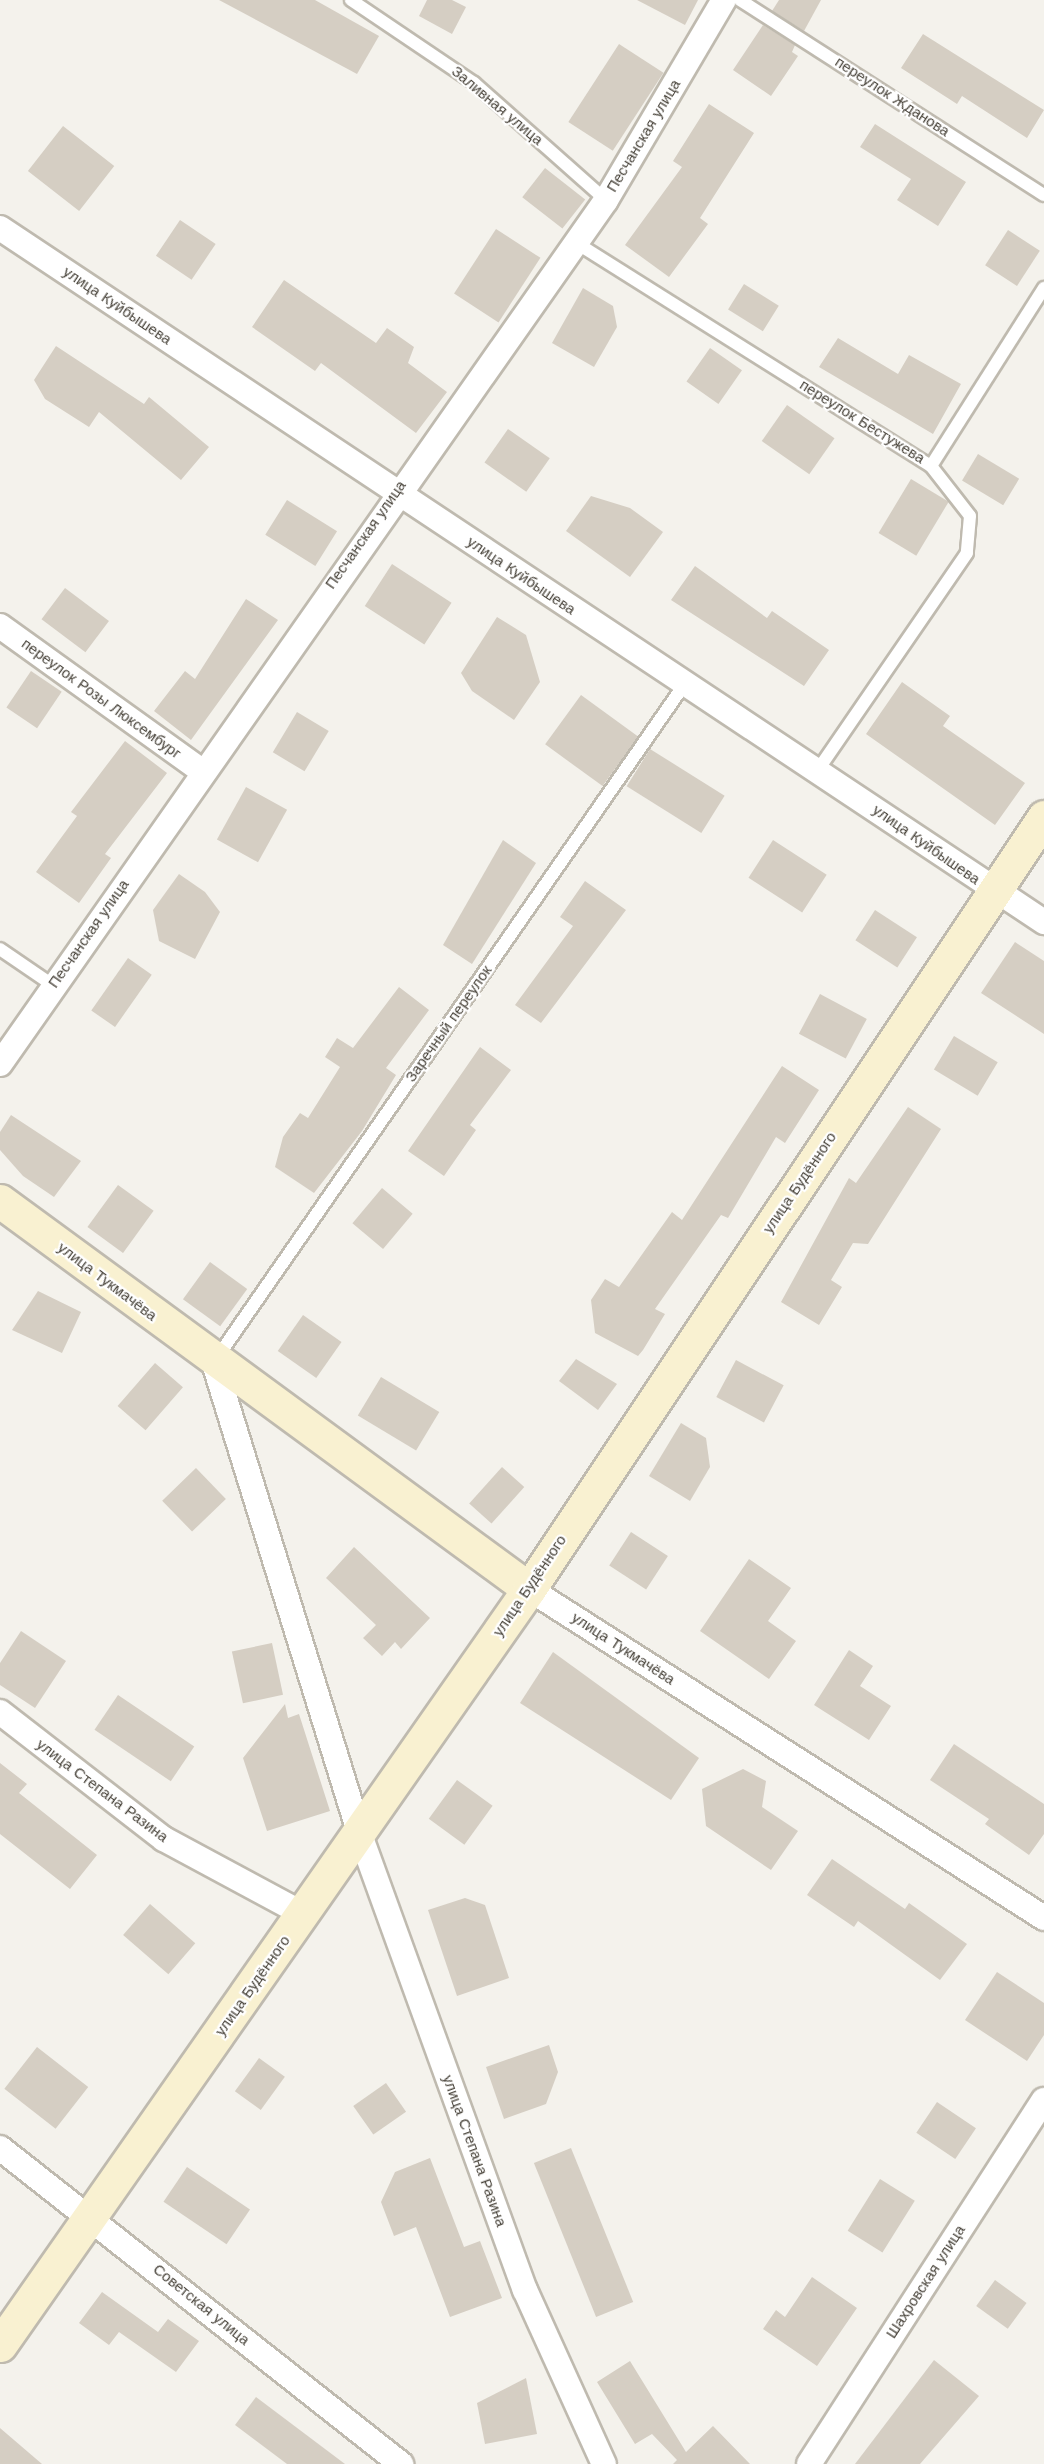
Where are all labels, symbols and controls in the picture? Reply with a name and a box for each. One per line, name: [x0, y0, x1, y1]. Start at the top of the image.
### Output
street label: переулок Жданова: [831, 53, 953, 141]
street label: Заливная улица: [448, 63, 546, 149]
street label: Песчанская улица: [603, 76, 685, 196]
street label: улица Куйбышева: [59, 263, 175, 349]
street label: переулок Бестужева: [796, 376, 928, 468]
street label: Песчанская улица: [322, 477, 410, 593]
street label: улица Куйбышева: [463, 533, 579, 619]
street label: переулок Розы Люксембург: [18, 635, 184, 763]
street label: улица Куйбышева: [869, 801, 983, 889]
street label: Песчанская улица: [45, 876, 133, 992]
street label: Заречный переулок: [402, 962, 496, 1086]
street label: улица Будённого: [759, 1129, 841, 1237]
street label: улица Тукмачёва: [54, 1239, 160, 1325]
street label: улица Будённого: [489, 1532, 571, 1640]
street label: улица Тукмачёва: [568, 1609, 678, 1689]
street label: улица Степана Разина: [33, 1736, 171, 1846]
street label: улица Будённого: [212, 1932, 294, 2040]
street label: улица Степана Разина: [438, 2073, 510, 2229]
street label: Шахровская улица: [883, 2222, 969, 2342]
street label: Советская улица: [149, 2261, 253, 2349]

